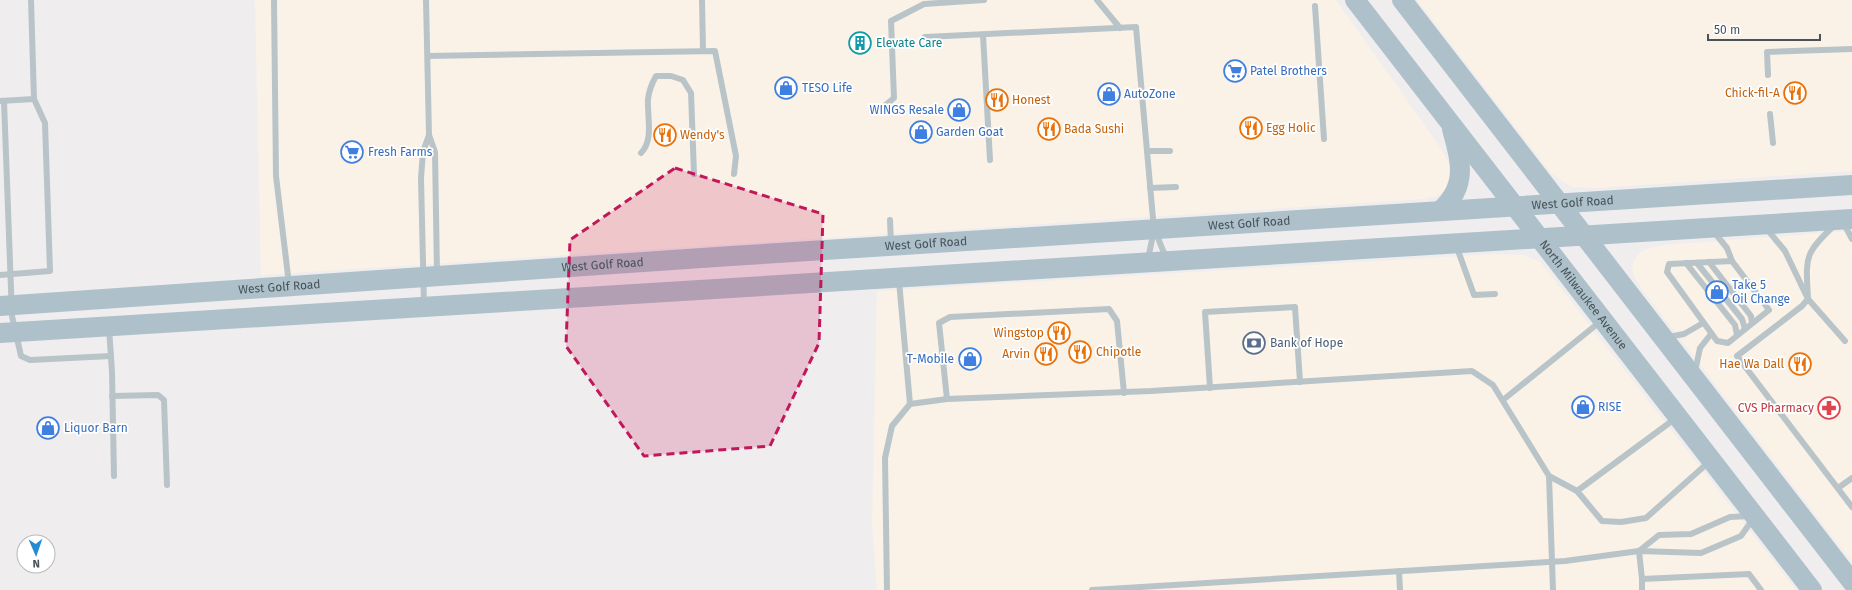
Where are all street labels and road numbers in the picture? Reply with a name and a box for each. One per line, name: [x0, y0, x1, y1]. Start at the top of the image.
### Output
street label: West Golf Road: [1531, 193, 1614, 212]
street label: West Golf Road: [1208, 214, 1291, 233]
street label: West Golf Road: [884, 234, 968, 253]
street label: North Milwaukee Avenue: [1537, 237, 1630, 352]
street label: West Golf Road: [561, 255, 644, 275]
street label: West Golf Road: [238, 277, 321, 297]

